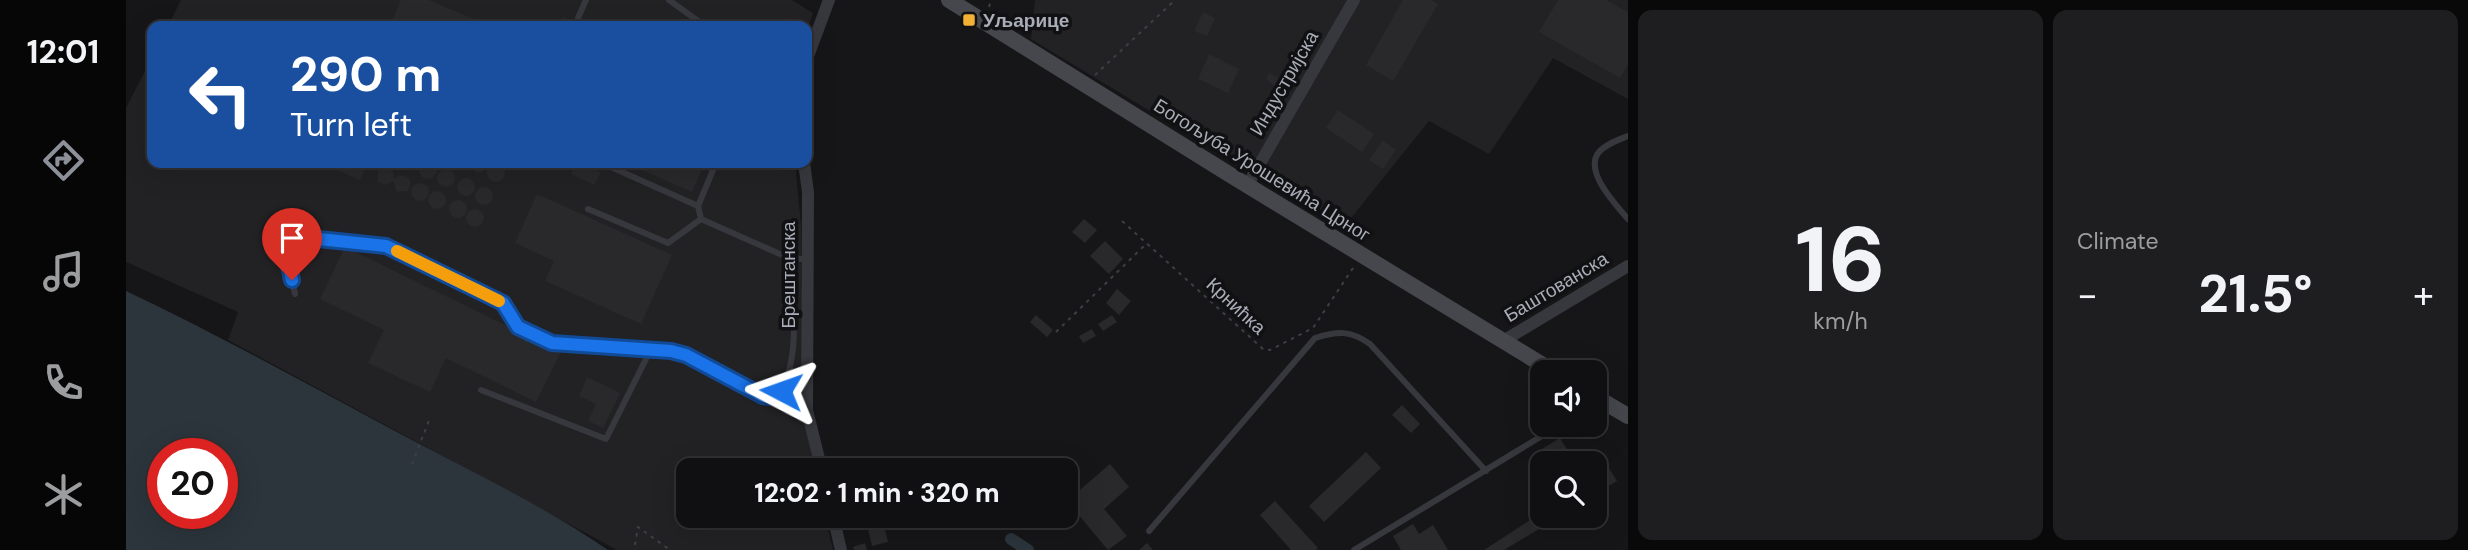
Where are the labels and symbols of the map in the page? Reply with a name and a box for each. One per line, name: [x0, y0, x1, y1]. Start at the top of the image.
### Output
place label: Уљарице: [983, 8, 1069, 33]
marker: Уљарице: [961, 12, 977, 28]
street label: Индустријска: [1244, 26, 1324, 140]
street label: Богољуба Урошевића Црног: [1149, 93, 1375, 247]
pin: [262, 208, 322, 280]
street label: Брештанска: [776, 221, 801, 329]
street label: Баштованска: [1499, 246, 1613, 328]
street label: Крнићка: [1201, 272, 1271, 340]
position arrow: [744, 354, 818, 428]
speed limit sign: 20: [147, 438, 238, 529]

